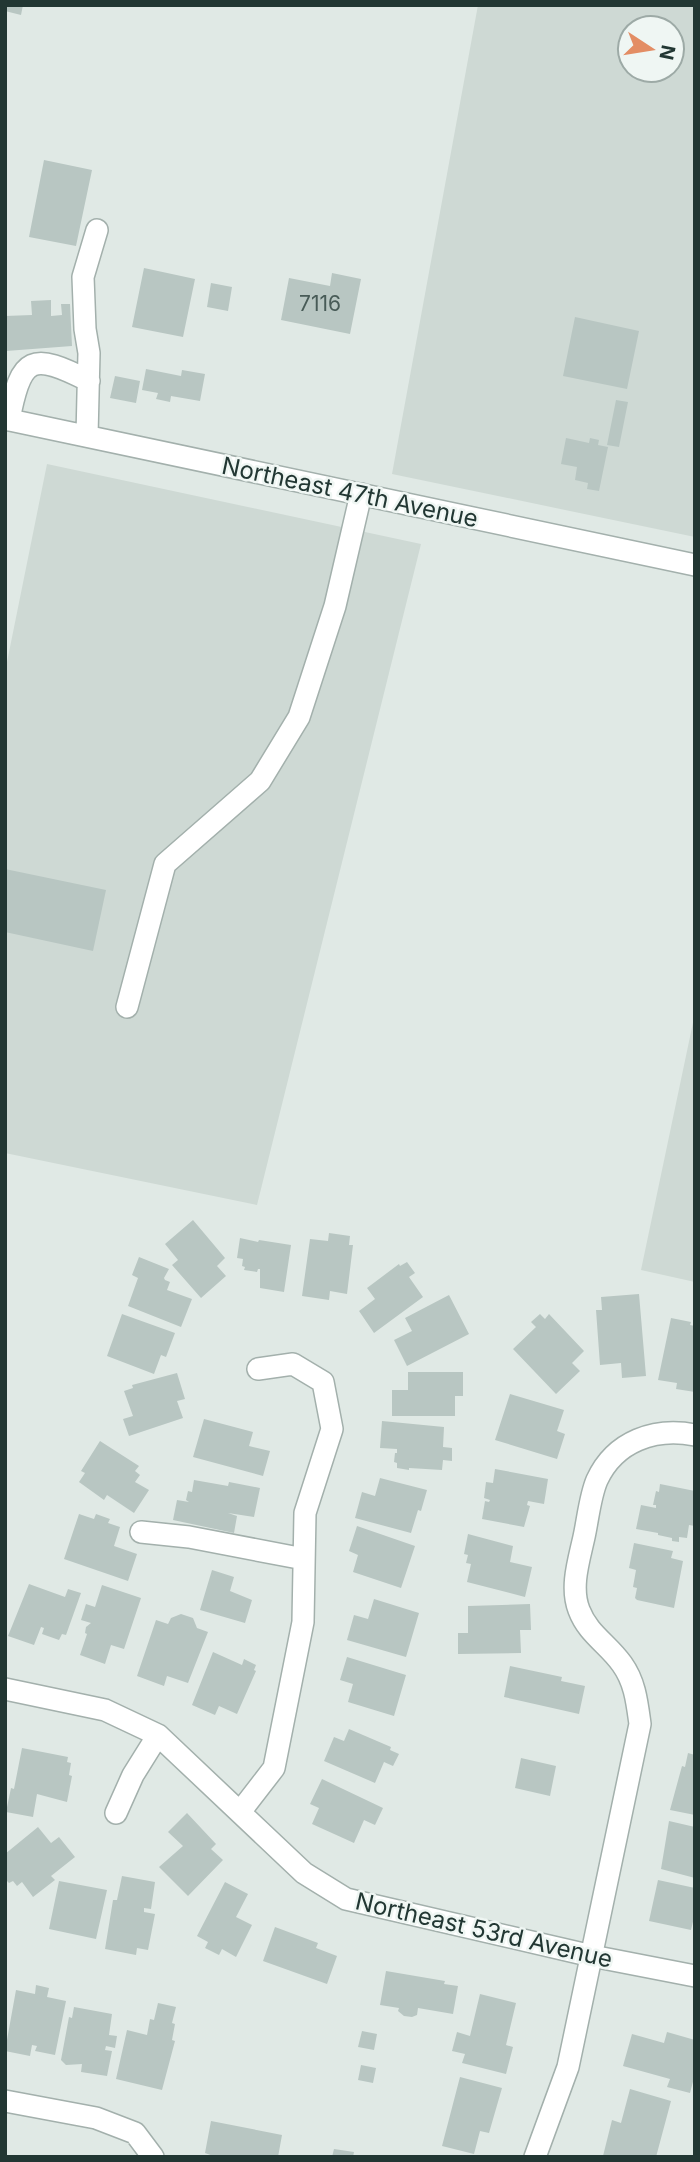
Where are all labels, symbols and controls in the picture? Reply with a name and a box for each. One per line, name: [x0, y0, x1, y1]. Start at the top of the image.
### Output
north arrow: [616, 14, 686, 84]
text: N: [654, 43, 680, 62]
house number: 7116: [299, 291, 341, 316]
street label: Northeast 47th Avenue: [219, 451, 481, 533]
street label: Northeast 53rd Avenue: [353, 1886, 615, 1974]

